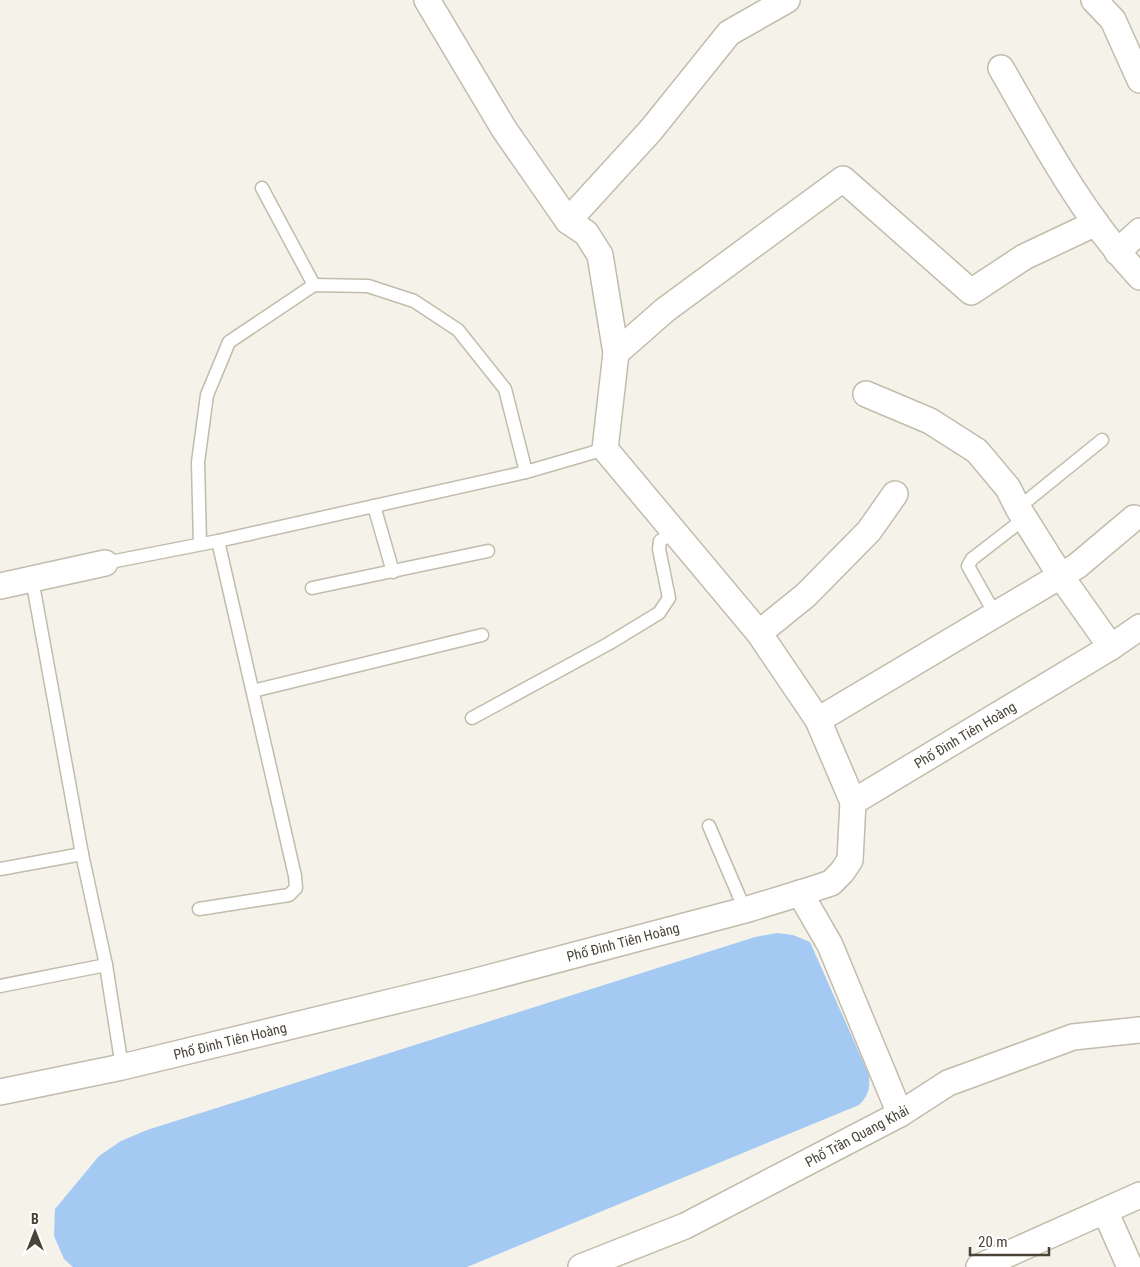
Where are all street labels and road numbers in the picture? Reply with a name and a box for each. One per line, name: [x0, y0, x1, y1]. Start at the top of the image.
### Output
street label: Phố Đinh Tiên Hoàng: [911, 698, 1019, 772]
street label: Phố Đinh Tiên Hoàng: [565, 919, 681, 965]
street label: Phố Đinh Tiên Hoàng: [172, 1019, 288, 1063]
street label: Phố Trần Quang Khải: [802, 1102, 912, 1170]

